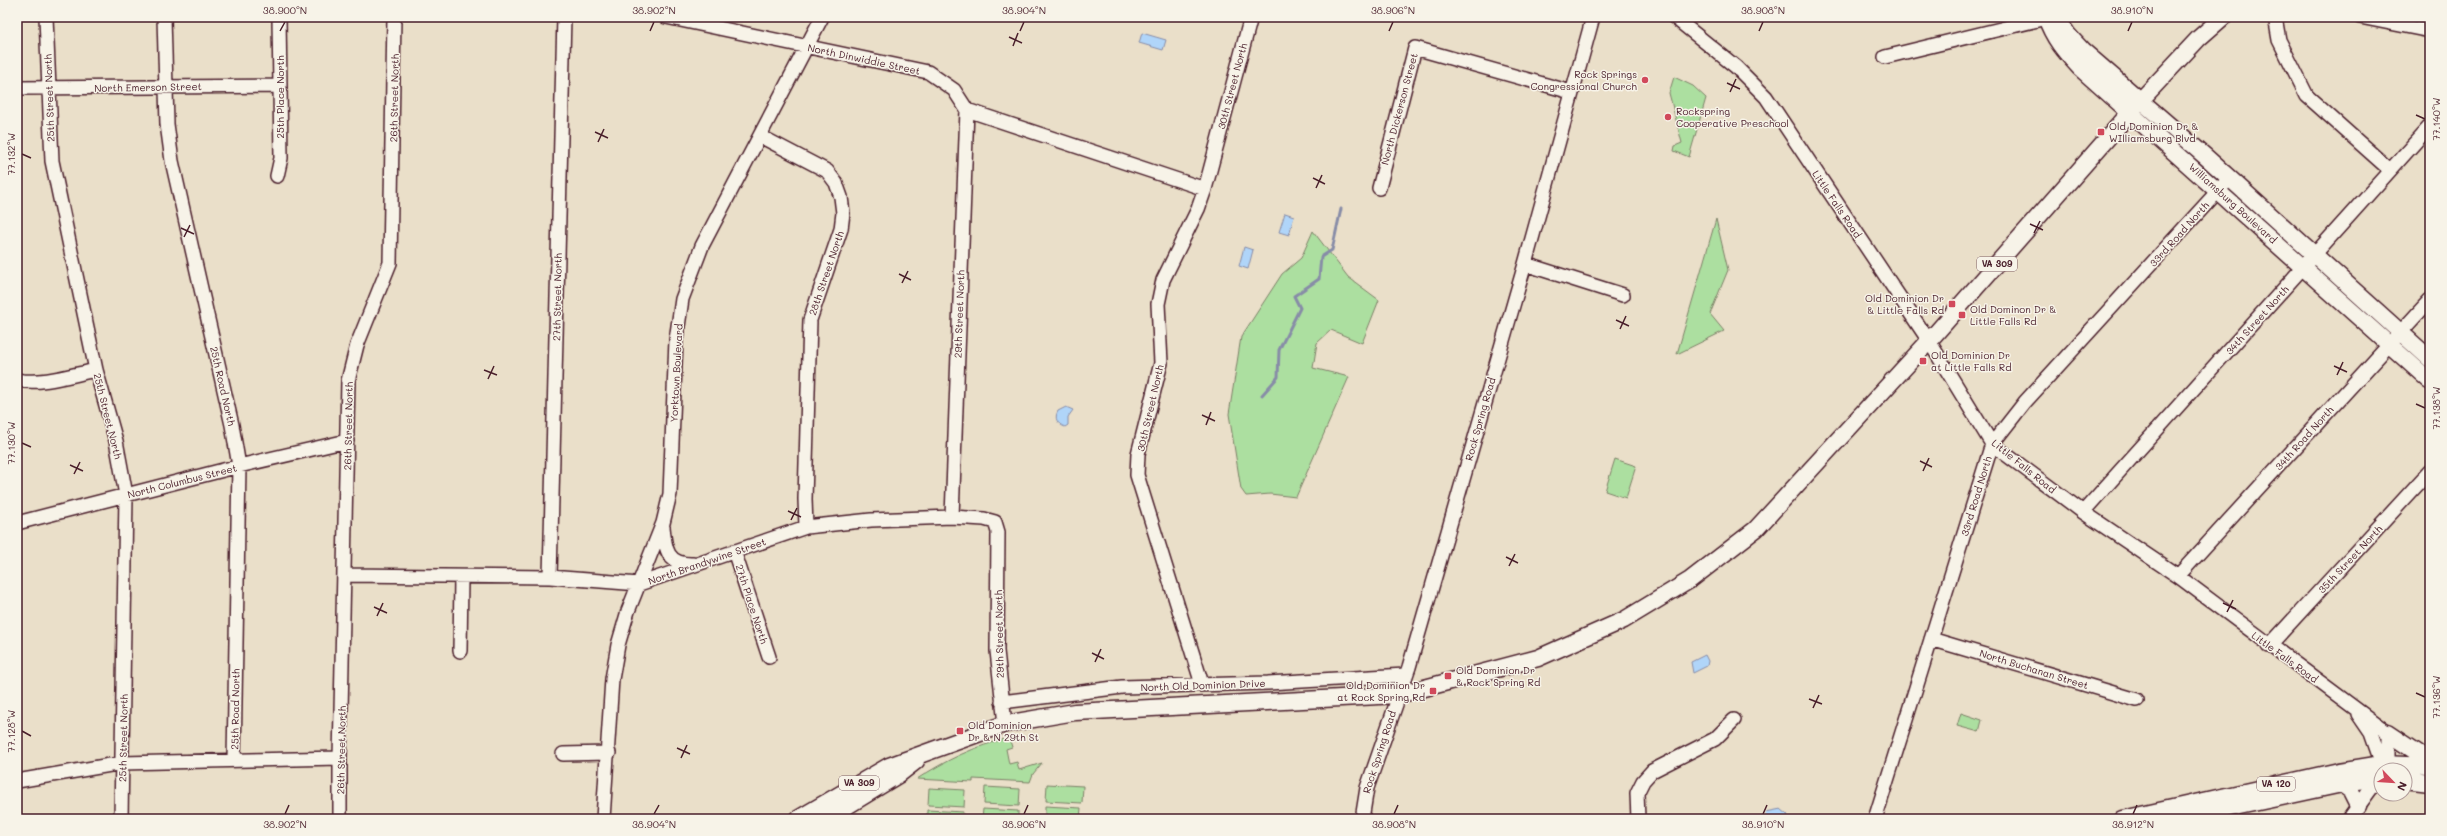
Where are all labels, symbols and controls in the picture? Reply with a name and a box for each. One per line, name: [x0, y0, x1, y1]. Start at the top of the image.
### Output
text: 38.900°N: [263, 3, 307, 17]
text: 38.902°N: [632, 3, 676, 17]
text: 38.904°N: [1002, 3, 1046, 17]
text: 38.906°N: [1371, 3, 1415, 17]
text: 38.908°N: [1741, 3, 1785, 17]
text: 38.910°N: [2111, 3, 2153, 17]
street label: North Dinwiddie Street: [806, 40, 922, 78]
street label: 30th Street North: [1214, 41, 1250, 131]
street label: North Dickerson Street: [1377, 52, 1421, 166]
street label: 25th Street North: [40, 53, 58, 142]
street label: 26th Street North: [386, 53, 402, 142]
street label: 25th Place North: [273, 55, 287, 139]
place label: Rock Springs Congressional Church: [1530, 67, 1637, 93]
marker: Rock Springs Congressional Church: [1640, 75, 1650, 85]
street label: North Emerson Street: [94, 79, 202, 95]
text: 77.140°W: [2429, 97, 2443, 141]
place label: Rockspring Cooperative Preschool: [1676, 104, 1789, 130]
marker: Rockspring Cooperative Preschool: [1663, 112, 1673, 122]
place label: Old Dominion Dr & WIlliamsburg Blvd: [2109, 119, 2198, 145]
marker: Old Dominion Dr & WIlliamsburg Blvd: [2096, 127, 2106, 137]
text: 77.132°W: [4, 132, 18, 175]
street label: Williamsburg Boulevard: [2186, 160, 2280, 246]
street label: Little Falls Road: [1809, 167, 1865, 241]
street label: 33rd Road North: [2146, 198, 2212, 269]
street label: 28th Street North: [805, 229, 847, 317]
street label: 27th Street North: [549, 253, 565, 341]
road number: VA 309: [1977, 257, 2017, 271]
street label: 29th Street North: [950, 269, 968, 358]
street label: 34th Street North: [2222, 282, 2292, 358]
place label: Old Dominion Dr & Little Falls Rd: [1865, 291, 1944, 317]
marker: Old Dominion Dr & Little Falls Rd: [1947, 299, 1957, 309]
place label: Old Dominon Dr & Little Falls Rd: [1970, 302, 2056, 328]
marker: Old Dominon Dr & Little Falls Rd: [1957, 310, 1967, 320]
street label: Yorktown Boulevard: [666, 323, 686, 423]
street label: 25th Road North: [207, 345, 239, 427]
place label: Old Dominion Dr at Little Falls Rd: [1931, 348, 2012, 374]
marker: Old Dominion Dr at Little Falls Rd: [1918, 356, 1928, 366]
street label: 30th Street North: [1133, 363, 1167, 453]
street label: 25th Street North: [91, 372, 126, 461]
street label: Rock Spring Road: [1461, 376, 1499, 462]
street label: 26th Street North: [340, 381, 356, 470]
text: 77.138°W: [2429, 386, 2443, 430]
street label: 34th Road North: [2272, 403, 2337, 473]
text: 77.130°W: [4, 421, 18, 465]
street label: Little Falls Road: [1989, 436, 2059, 496]
street label: 33rd Road North: [1957, 454, 1995, 538]
street label: North Columbus Street: [126, 461, 238, 501]
street label: 35th Street North: [2315, 522, 2385, 596]
street label: North Brandywine Street: [646, 534, 768, 588]
street label: 27th Place North: [733, 562, 772, 646]
street label: 29th Street North: [991, 589, 1007, 678]
street label: Little Falls Road: [2249, 628, 2321, 686]
street label: North Buchanan Street: [1978, 646, 2090, 692]
place label: Old Dominion Dr & Rock Spring Rd: [1456, 663, 1540, 689]
street label: 25th Road North: [227, 668, 243, 750]
marker: Old Dominion Dr & Rock Spring Rd: [1443, 671, 1453, 681]
text: 77.136°W: [2429, 675, 2443, 719]
street label: North Old Dominion Drive: [1140, 676, 1266, 694]
place label: Old Dominion Dr at Rock Spring Rd: [1337, 678, 1425, 704]
marker: Old Dominion Dr at Rock Spring Rd: [1428, 686, 1438, 696]
street label: 25th Street North: [115, 694, 131, 782]
street label: 26th Street North: [333, 705, 349, 794]
text: 77.128°W: [4, 709, 18, 752]
street label: Rock Spring Road: [1359, 709, 1399, 795]
place label: Old Dominion Dr & N 29th St: [968, 718, 1039, 744]
marker: Old Dominion Dr & N 29th St: [955, 726, 965, 736]
north arrow: [2373, 762, 2413, 802]
road number: VA 309: [839, 776, 879, 790]
road number: VA 120: [2257, 777, 2295, 791]
text: N: [2394, 779, 2411, 793]
text: 38.902°N: [263, 817, 307, 831]
text: 38.904°N: [632, 817, 676, 831]
text: 38.906°N: [1002, 817, 1046, 831]
text: 38.908°N: [1372, 817, 1416, 831]
text: 38.910°N: [1742, 817, 1784, 831]
text: 38.912°N: [2112, 817, 2154, 831]

